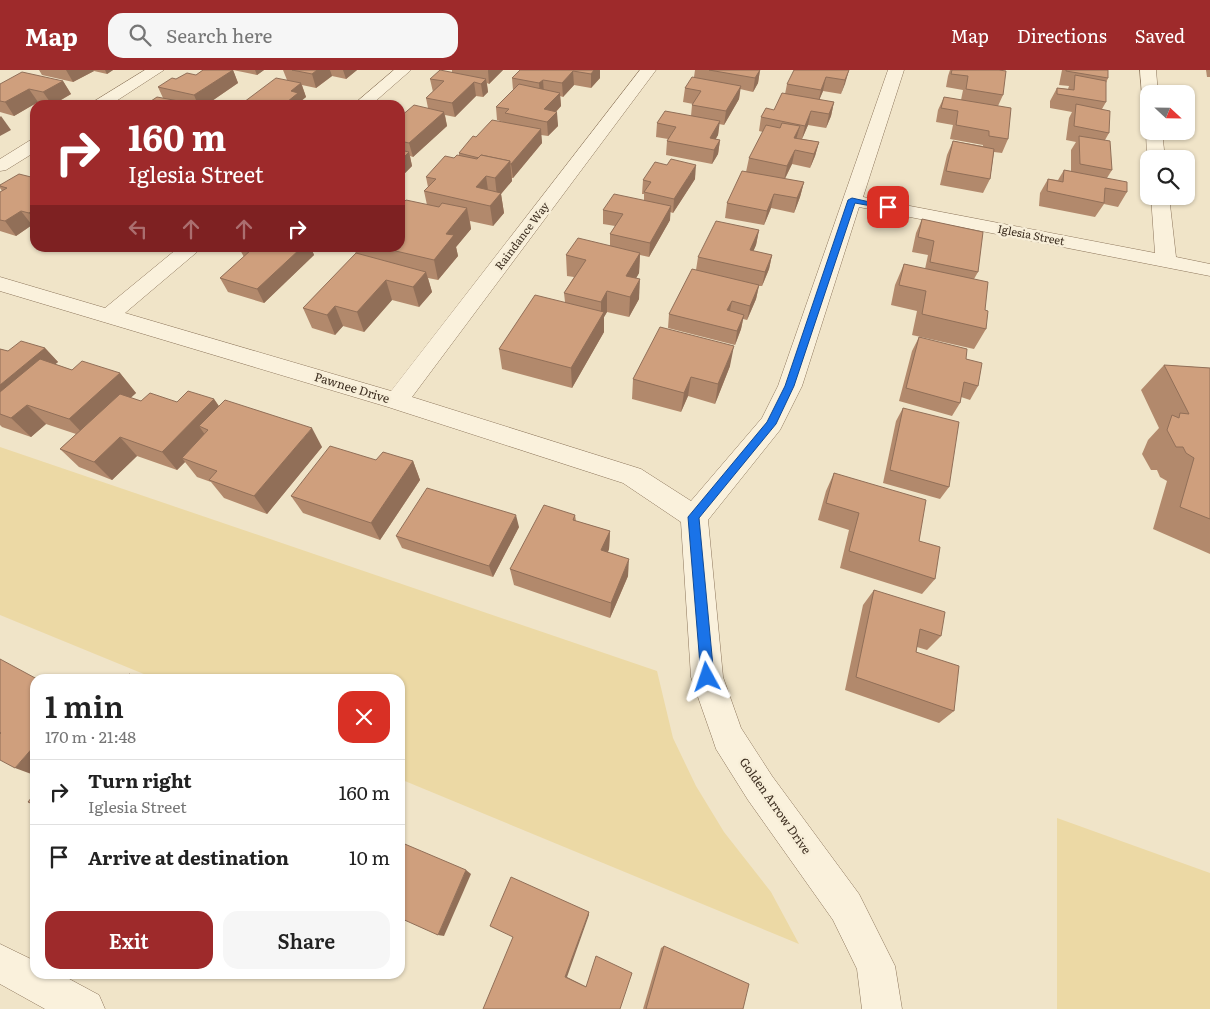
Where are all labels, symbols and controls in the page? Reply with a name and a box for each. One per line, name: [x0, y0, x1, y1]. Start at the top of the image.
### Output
search box: [108, 13, 458, 58]
text: Map: [25, 18, 78, 53]
icon: search: [126, 21, 154, 49]
text: Search here: [166, 21, 272, 49]
text: Map: [951, 22, 989, 49]
text: Directions: [1017, 22, 1107, 49]
text: Saved: [1135, 22, 1185, 49]
north arrow: [1140, 85, 1195, 140]
map controls: [1140, 85, 1195, 205]
text: 160 m: [128, 110, 226, 162]
icon: right: [45, 120, 110, 185]
button: search: [1140, 150, 1195, 205]
text: Iglesia Street: [128, 157, 264, 190]
pin: [867, 186, 909, 228]
icon: arrive: [874, 193, 902, 221]
street label: Raindance Way: [490, 198, 552, 273]
icon: left: [124, 215, 152, 243]
icon: ahead: [177, 215, 205, 243]
icon: ahead: [230, 215, 258, 243]
icon: right: [283, 215, 311, 243]
street label: Iglesia Street: [996, 220, 1067, 248]
street label: Pawnee Drive: [312, 367, 392, 407]
position arrow: [680, 650, 732, 702]
text: 1 min: [45, 683, 124, 727]
button: close: [338, 691, 390, 743]
text: 170 m · 21:48: [45, 724, 136, 748]
street label: Golden Arrow Drive: [736, 753, 816, 857]
text: Turn right: [88, 766, 192, 794]
icon: right: [45, 778, 73, 806]
text: 160 m: [339, 778, 390, 806]
text: Iglesia Street: [88, 794, 187, 818]
icon: arrive: [45, 843, 73, 871]
text: Arrive at destination: [88, 843, 289, 871]
text: 10 m: [349, 843, 390, 871]
button: Exit: [45, 911, 213, 969]
button: Share: [223, 911, 390, 969]

